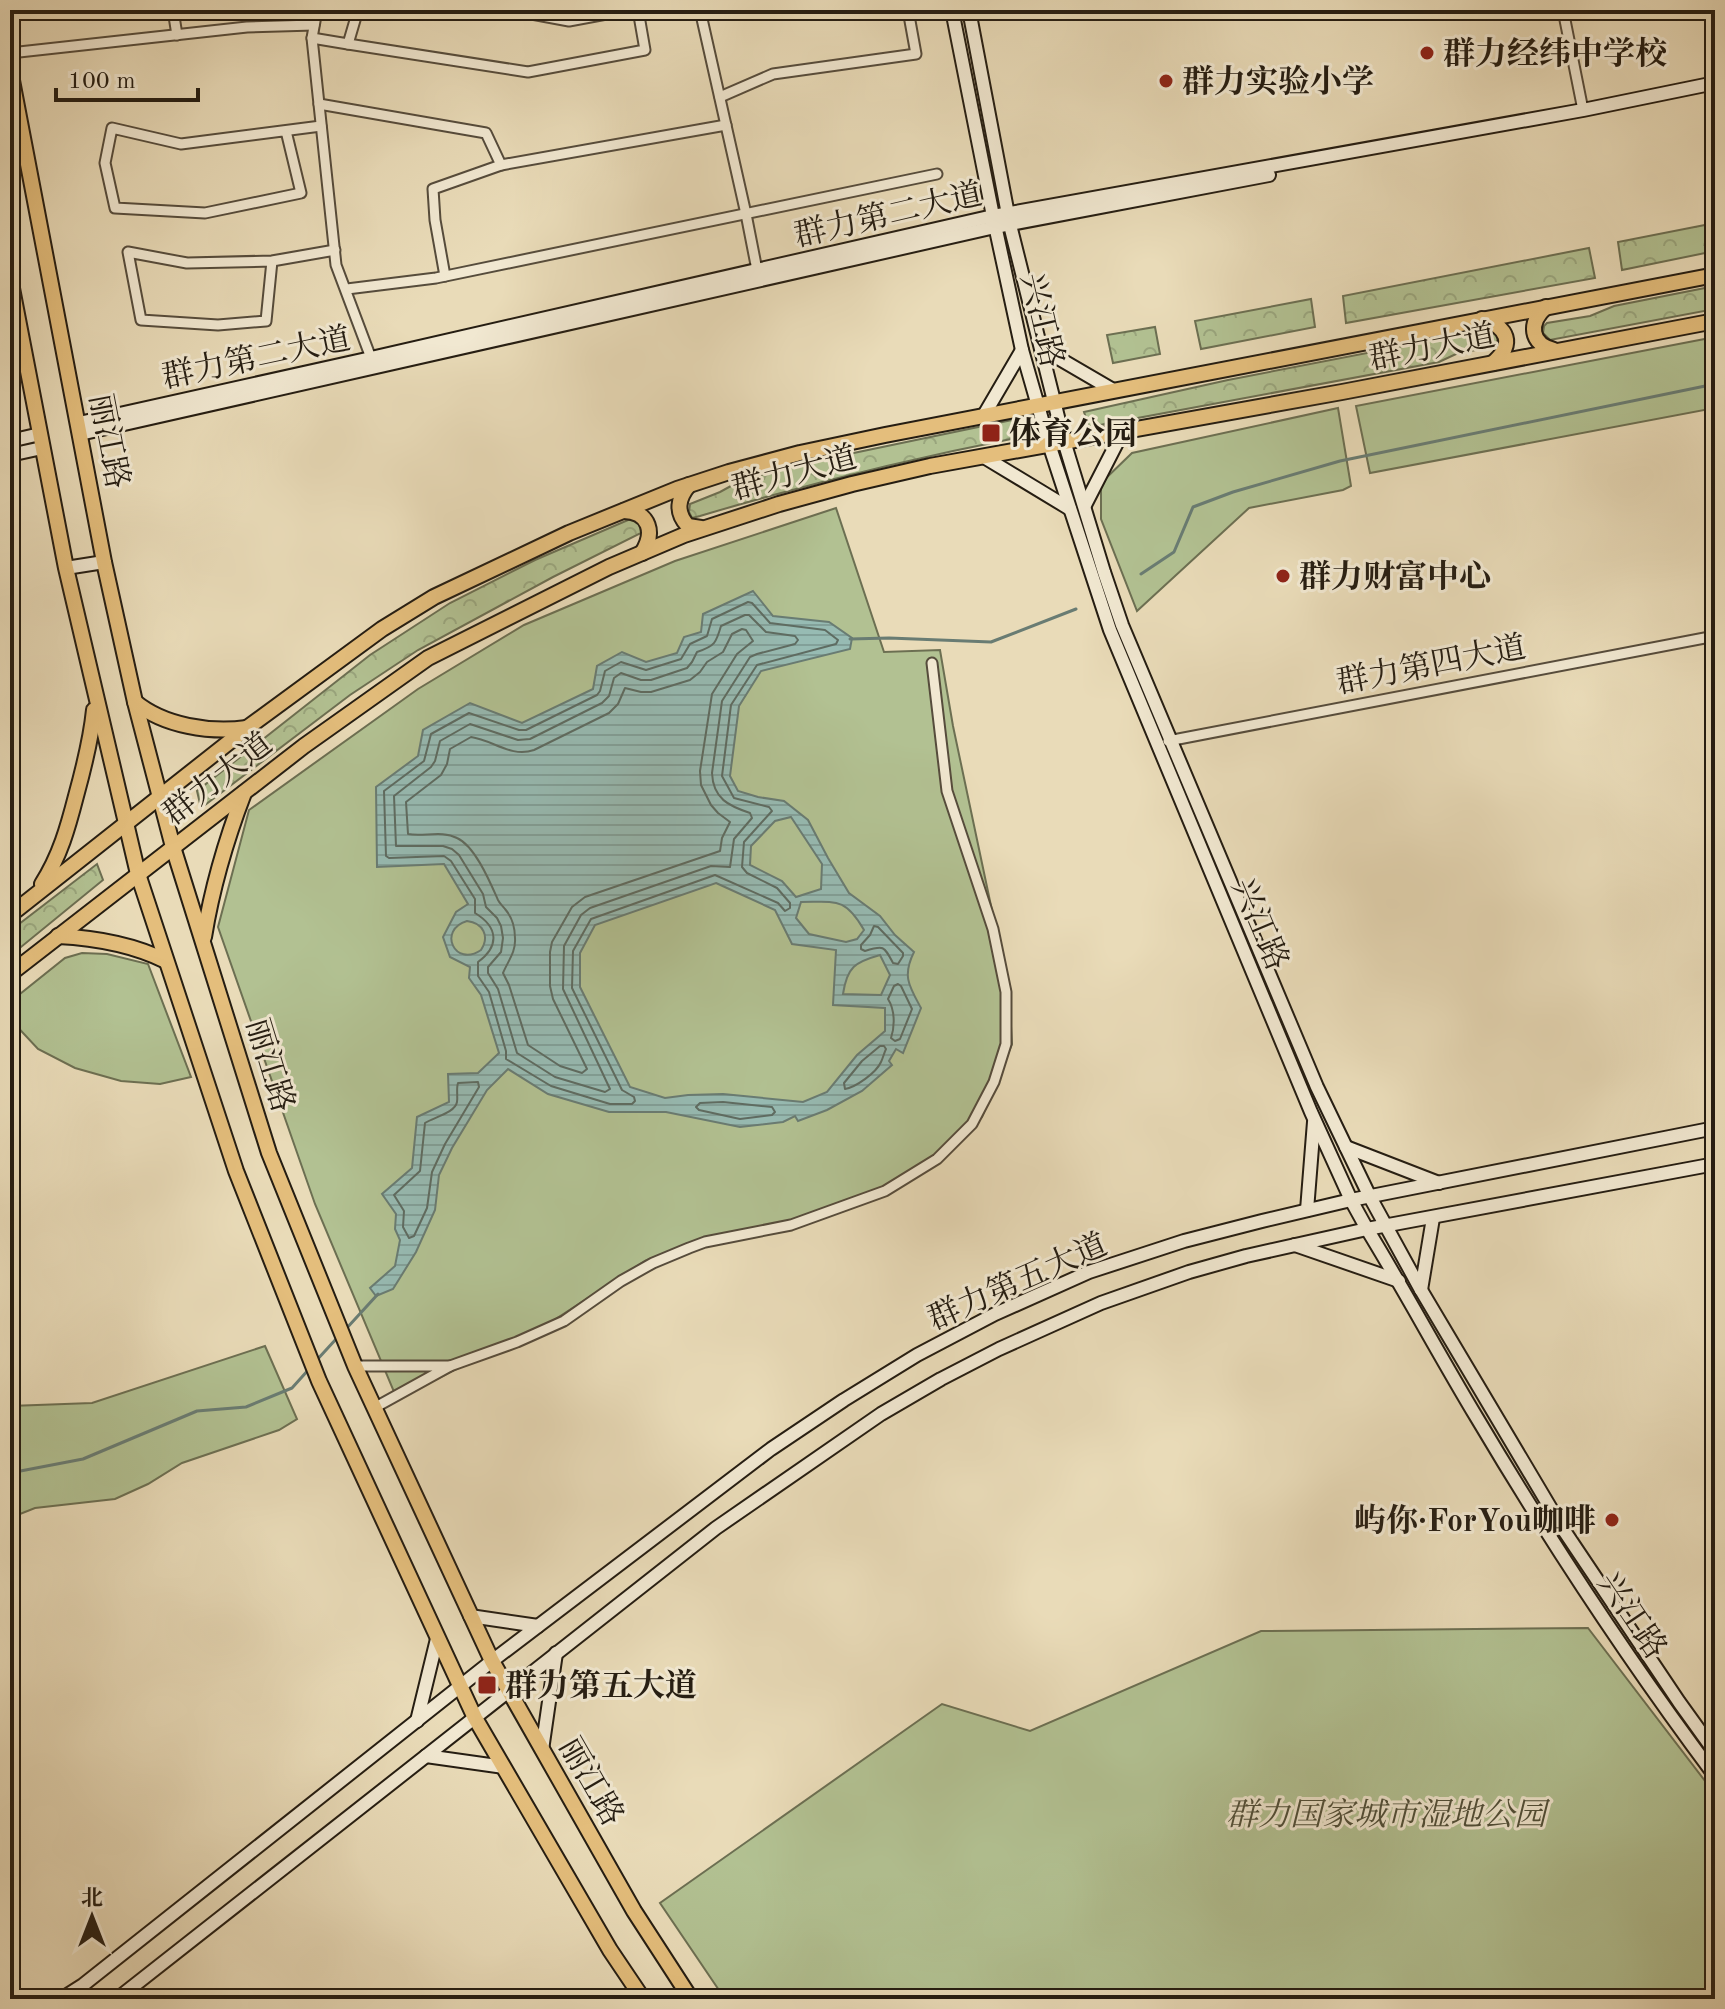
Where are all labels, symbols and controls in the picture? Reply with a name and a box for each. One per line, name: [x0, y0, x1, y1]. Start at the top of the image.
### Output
place label: 群力经纬中学校: [1443, 36, 1667, 72]
marker: 群力经纬中学校: [1418, 44, 1436, 62]
scale bar: [56, 52, 198, 102]
place label: 群力实验小学: [1182, 64, 1374, 100]
text: 100 m: [68, 70, 136, 94]
marker: 群力实验小学: [1157, 72, 1175, 90]
street label: 群力第二大道: [791, 177, 986, 254]
street label: 兴江路: [1014, 270, 1069, 371]
street label: 群力大道: [1366, 318, 1498, 377]
street label: 群力第二大道: [159, 321, 354, 396]
street label: 丽江路: [82, 391, 135, 492]
place label: 体育公园: [1009, 416, 1137, 452]
marker: 体育公园: [980, 422, 1002, 444]
street label: 群力大道: [728, 440, 861, 507]
place label: 群力财富中心: [1299, 559, 1491, 595]
marker: 群力财富中心: [1274, 567, 1292, 585]
street label: 群力第四大道: [1334, 630, 1529, 701]
street label: 群力大道: [157, 726, 279, 832]
street label: 兴江路: [1225, 874, 1294, 976]
street label: 丽江路: [239, 1014, 300, 1116]
street label: 群力第五大道: [923, 1227, 1112, 1337]
place label: 屿你·ForYou咖啡: [1354, 1503, 1596, 1539]
marker: 屿你·ForYou咖啡: [1603, 1511, 1621, 1529]
street label: 兴江路: [1590, 1566, 1673, 1665]
place label: 群力第五大道: [505, 1668, 697, 1704]
marker: 群力第五大道: [476, 1674, 498, 1696]
street label: 丽江路: [552, 1731, 630, 1832]
park label: 群力国家城市湿地公园: [1226, 1798, 1551, 1833]
north arrow: [52, 1877, 132, 1957]
text: 北: [81, 1887, 103, 1910]

